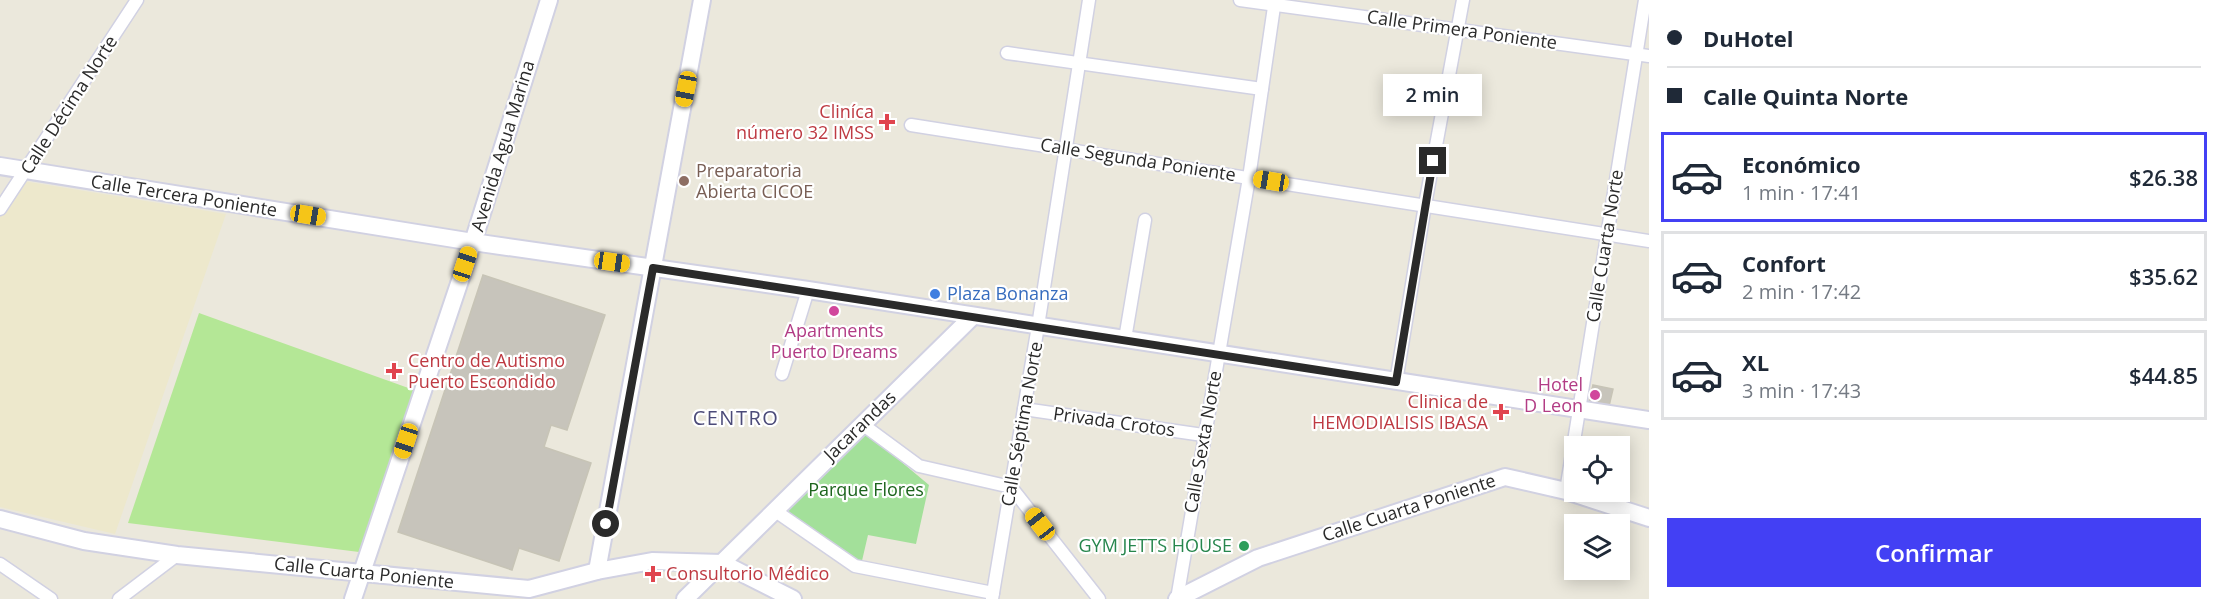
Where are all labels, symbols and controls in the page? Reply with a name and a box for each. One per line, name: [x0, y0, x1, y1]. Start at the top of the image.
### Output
street label: Calle Primera Poniente: [1366, 4, 1559, 54]
text: DuHotel: [1703, 23, 1793, 53]
street label: Calle Décima Norte: [14, 30, 122, 179]
street label: Avenida Agua Marina: [465, 57, 540, 234]
car: [674, 70, 698, 108]
callout: 2 min: [1384, 74, 1482, 116]
text: 2 min: [1406, 81, 1460, 108]
text: Calle Quinta Norte: [1703, 81, 1908, 111]
place label: Cliníca número 32 IMSS: [736, 99, 874, 144]
marker: Cliníca número 32 IMSS: [878, 113, 896, 131]
street label: Calle Segunda Poniente: [1039, 132, 1238, 186]
route end: [1419, 147, 1446, 174]
text: Económico: [1742, 149, 1861, 179]
icon: car: [1670, 150, 1724, 204]
place label: Preparatoria Abierta CICOE: [696, 158, 813, 203]
text: $26.38: [2129, 162, 2198, 192]
street label: Calle Tercera Poniente: [89, 168, 279, 222]
street label: Calle Cuarta Norte: [1580, 168, 1628, 324]
car: [1252, 169, 1290, 193]
marker: Preparatoria Abierta CICOE: [677, 174, 691, 188]
text: 1 min · 17:41: [1742, 179, 1861, 206]
car: [289, 203, 327, 227]
car: [451, 244, 479, 284]
text: Confort: [1742, 248, 1826, 278]
icon: car: [1670, 249, 1724, 303]
car: [593, 251, 631, 273]
text: $35.62: [2129, 261, 2198, 291]
text: 2 min · 17:42: [1742, 278, 1861, 305]
place label: Plaza Bonanza: [947, 281, 1068, 305]
marker: Plaza Bonanza: [928, 287, 942, 301]
marker: Apartments Puerto Dreams: [827, 304, 841, 318]
place label: Apartments Puerto Dreams: [770, 318, 898, 363]
street label: Calle Séptima Norte: [995, 340, 1047, 508]
text: XL: [1742, 347, 1769, 377]
place label: Centro de Autismo Puerto Escondido: [408, 348, 565, 393]
icon: car: [1670, 348, 1724, 402]
text: $44.85: [2129, 360, 2198, 390]
marker: Centro de Autismo Puerto Escondido: [385, 362, 403, 380]
street label: Calle Sexta Norte: [1178, 369, 1226, 515]
place label: Hotel D Leon: [1524, 372, 1583, 417]
text: 3 min · 17:43: [1742, 377, 1861, 404]
street label: Jacarandas: [817, 385, 901, 467]
marker: Hotel D Leon: [1588, 388, 1602, 402]
place label: Clinica de HEMODIALISIS IBASA: [1312, 389, 1489, 434]
street label: Privada Crotos: [1052, 401, 1177, 441]
marker: Clinica de HEMODIALISIS IBASA: [1492, 403, 1510, 421]
district label: CENTRO: [693, 404, 779, 431]
car: [392, 421, 420, 461]
map controls: [1564, 436, 1630, 580]
button: locate: [1564, 436, 1630, 502]
street label: Calle Cuarta Poniente: [1319, 468, 1498, 546]
park label: Parque Flores: [808, 477, 924, 501]
car: [1022, 504, 1058, 544]
route start: [592, 510, 619, 537]
button: layers: [1564, 514, 1630, 580]
button: Confirmar: [1667, 518, 2201, 587]
place label: GYM JETTS HOUSE: [1079, 533, 1232, 557]
marker: GYM JETTS HOUSE: [1237, 539, 1251, 553]
street label: Calle Cuarta Poniente: [273, 551, 455, 593]
place label: Consultorio Médico: [666, 561, 829, 585]
marker: Consultorio Médico: [644, 565, 662, 583]

